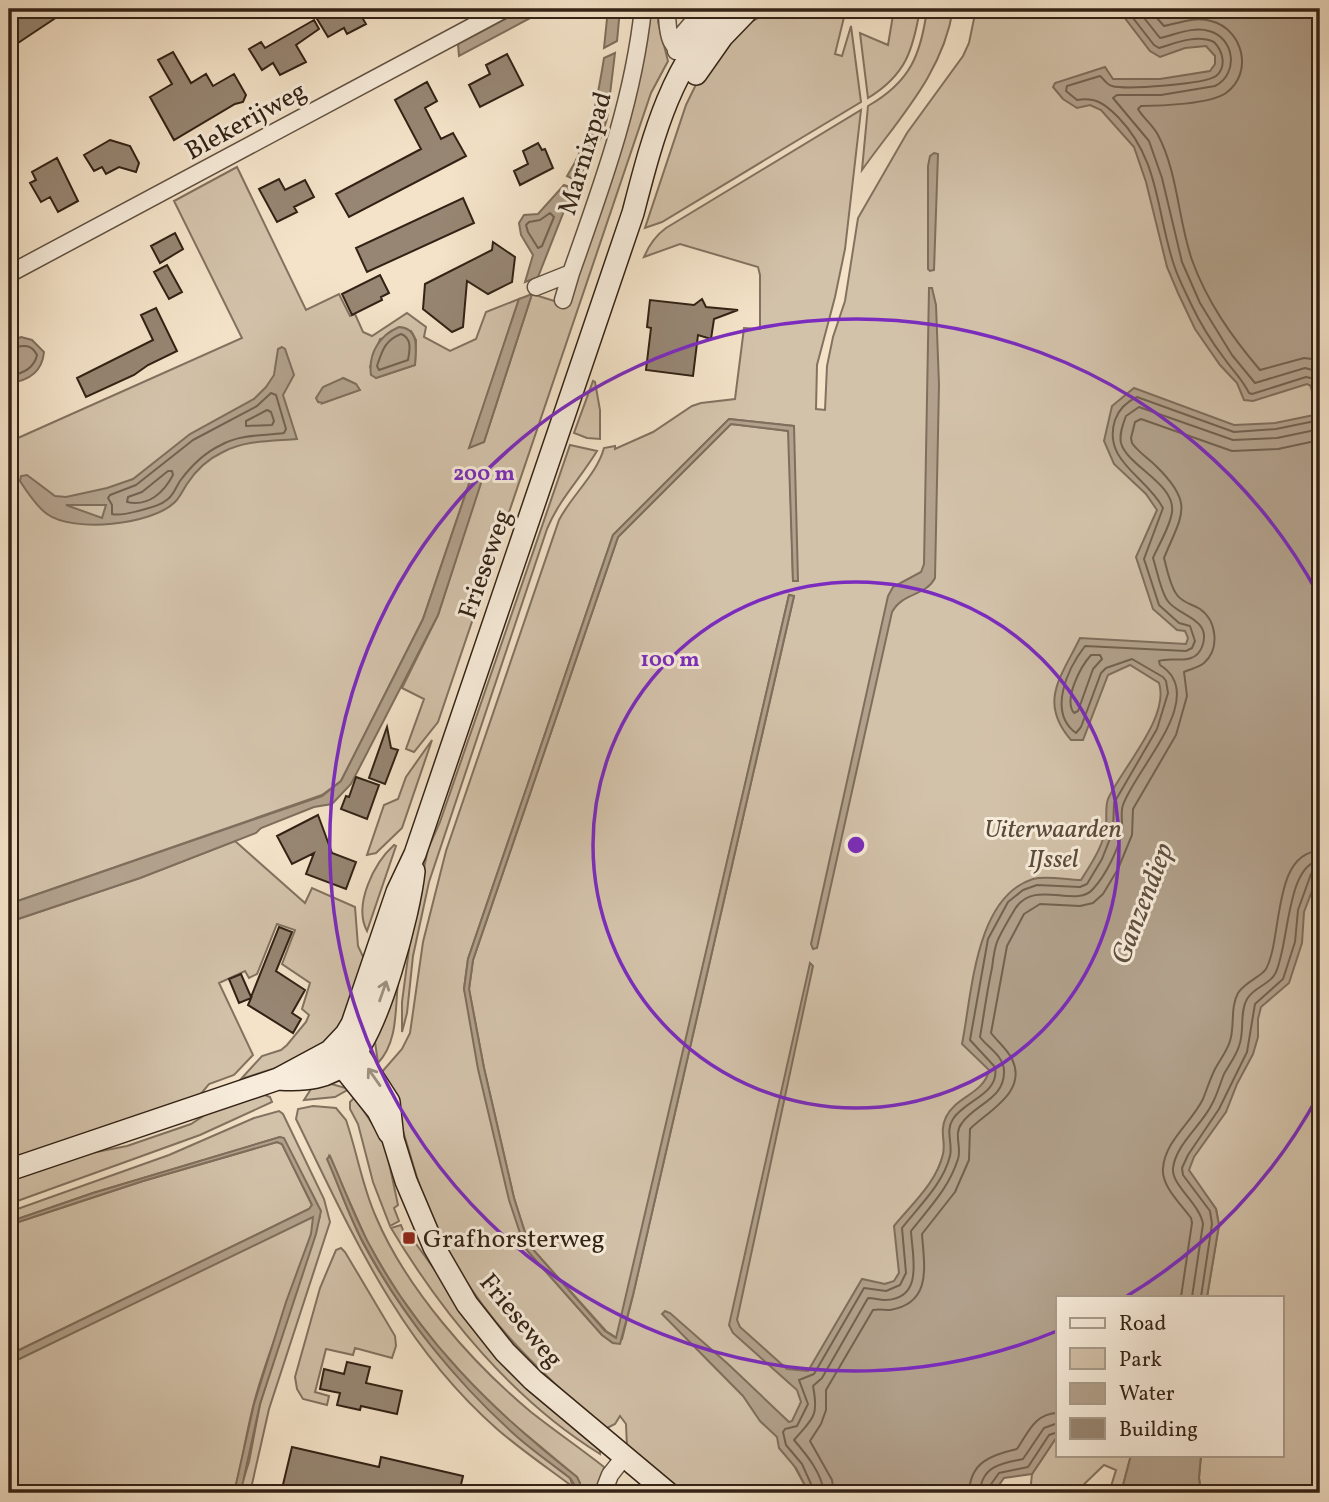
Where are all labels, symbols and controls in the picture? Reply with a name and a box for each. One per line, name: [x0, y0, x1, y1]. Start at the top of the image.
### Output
street label: Blekerijweg: [179, 74, 313, 170]
street label: Marnixpad: [550, 87, 622, 220]
text: 200 m: [453, 460, 515, 489]
street label: Frieseweg: [450, 505, 521, 624]
text: 100 m: [640, 646, 700, 675]
park label: Uiterwaarden IJssel: [984, 812, 1122, 878]
centre of rings: [844, 833, 868, 857]
water label: Ganzendiep: [1102, 838, 1184, 970]
one-way arrow: [378, 980, 390, 1002]
one-way arrow: [367, 1068, 381, 1087]
place label: Grafhorsterweg: [423, 1222, 605, 1258]
marker: Grafhorsterweg: [401, 1230, 417, 1246]
street label: Frieseweg: [470, 1266, 571, 1376]
legend: [1056, 1296, 1284, 1456]
text: Road: [1119, 1310, 1166, 1339]
text: Park: [1119, 1346, 1162, 1375]
text: Water: [1119, 1380, 1175, 1409]
text: Building: [1119, 1416, 1198, 1445]

